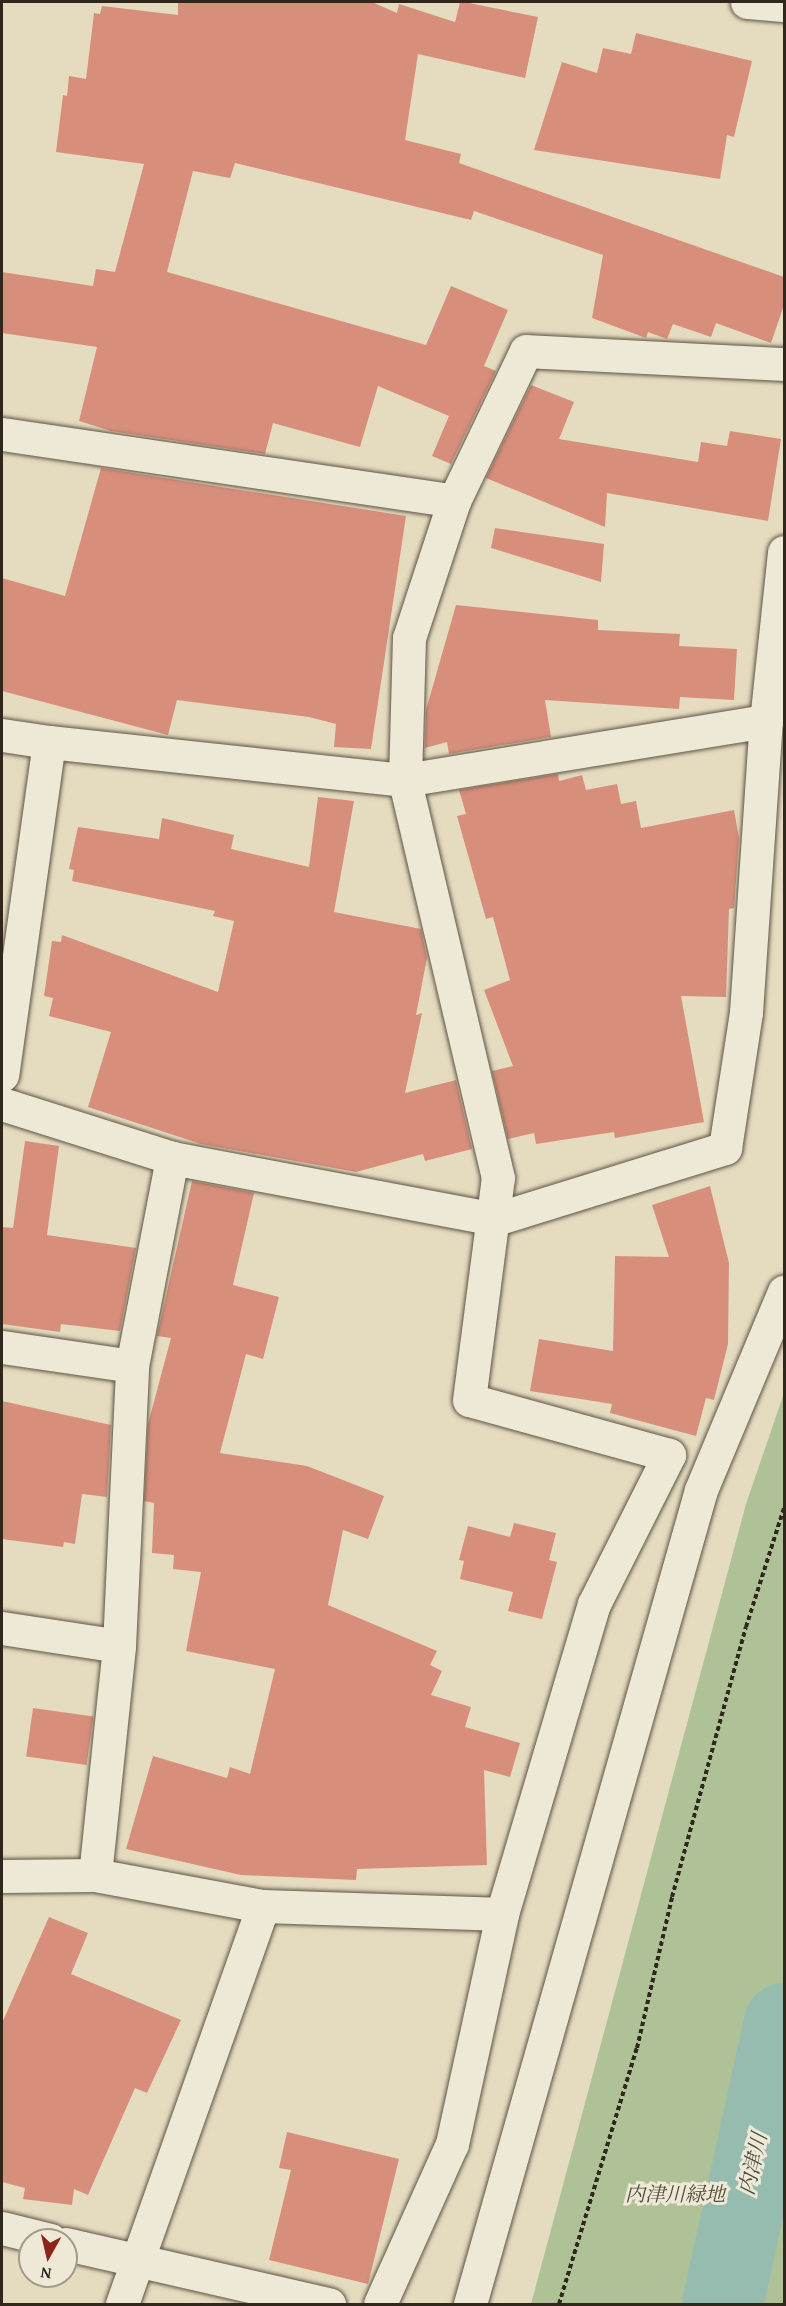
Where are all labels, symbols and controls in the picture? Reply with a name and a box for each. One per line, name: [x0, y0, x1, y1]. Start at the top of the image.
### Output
water label: 内津川: [734, 2130, 772, 2198]
park label: 内津川緑地: [625, 2181, 725, 2205]
north arrow: [18, 2228, 78, 2288]
text: N: [39, 2261, 53, 2286]

